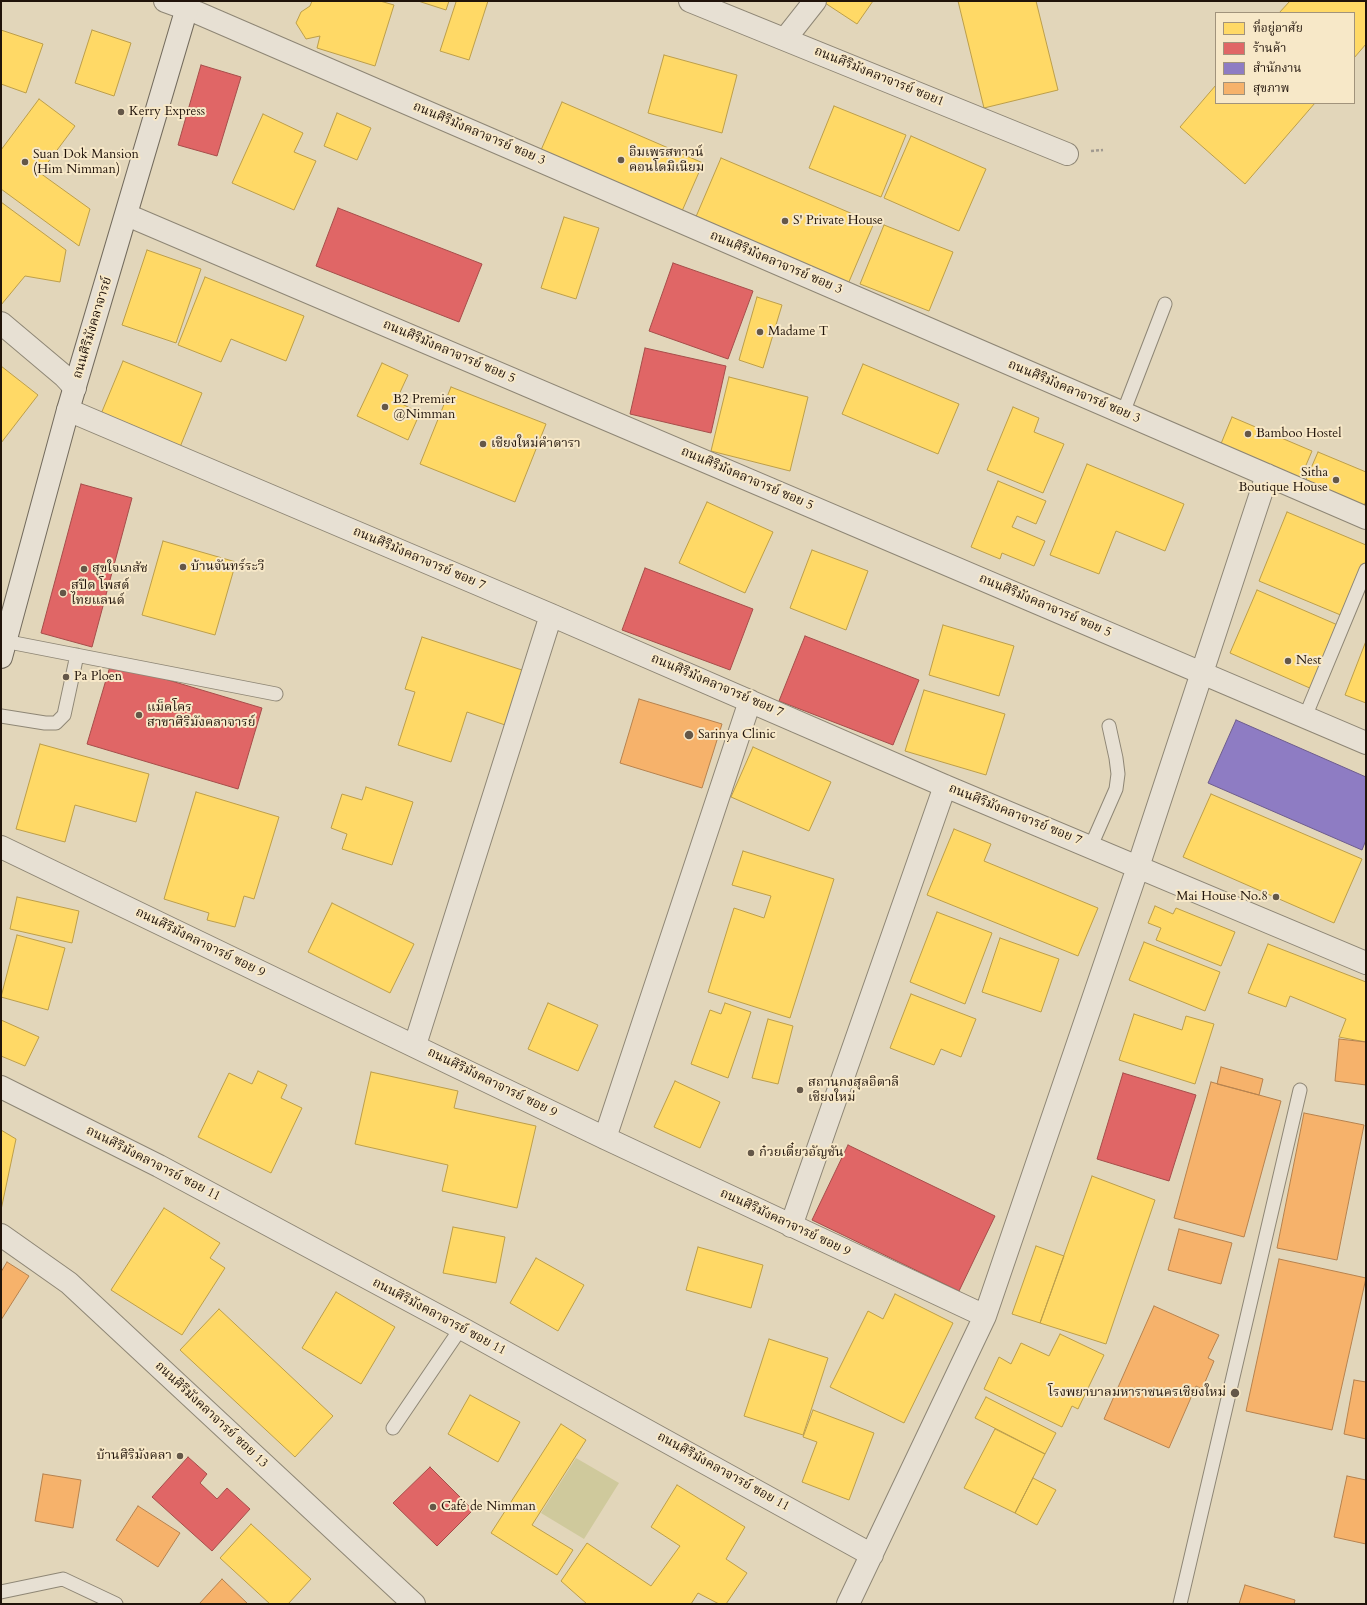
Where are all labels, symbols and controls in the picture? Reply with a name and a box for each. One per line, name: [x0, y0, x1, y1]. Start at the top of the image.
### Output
legend: [1215, 12, 1355, 104]
text: ที่อยู่อาศัย: [1253, 20, 1303, 36]
text: ร้านค้า: [1253, 40, 1286, 56]
street label: ถนนศิริมังคลาจารย์ ซอย1: [812, 44, 946, 110]
text: สำนักงาน: [1253, 60, 1301, 76]
text: สุขภาพ: [1253, 80, 1289, 96]
street label: ถนนศิริมังคลาจารย์ ซอย 3: [410, 99, 548, 169]
place label: Kerry Express: [129, 104, 205, 120]
marker: Kerry Express: [116, 107, 126, 117]
place label: อิมเพรสทาวน์ คอนโดมิเนียม: [629, 145, 704, 176]
place label: Suan Dok Mansion (Him Nimman): [33, 147, 139, 178]
marker: อิมเพรสทาวน์ คอนโดมิเนียม: [616, 155, 626, 165]
marker: Suan Dok Mansion (Him Nimman): [20, 157, 30, 167]
place label: S' Private House: [793, 213, 883, 229]
marker: S' Private House: [780, 216, 790, 226]
street label: ถนนศิริมังคลาจารย์ ซอย 3: [707, 228, 845, 298]
street label: ถนนศิริมังคลาจารย์: [70, 275, 116, 381]
street label: ถนนศิริมังคลาจารย์ ซอย 5: [380, 317, 518, 387]
place label: Madame T: [768, 324, 828, 340]
marker: Madame T: [755, 327, 765, 337]
street label: ถนนศิริมังคลาจารย์ ซอย 3: [1005, 357, 1143, 427]
place label: B2 Premier @Nimman: [393, 392, 456, 423]
marker: B2 Premier @Nimman: [380, 402, 390, 412]
place label: Bamboo Hostel: [1256, 426, 1342, 442]
marker: Bamboo Hostel: [1243, 429, 1253, 439]
place label: เชียงใหม่คำดารา: [491, 436, 581, 452]
marker: เชียงใหม่คำดารา: [478, 439, 488, 449]
street label: ถนนศิริมังคลาจารย์ ซอย 5: [678, 444, 816, 514]
place label: Sitha Boutique House: [1238, 465, 1328, 496]
marker: Sitha Boutique House: [1331, 475, 1341, 485]
street label: ถนนศิริมังคลาจารย์ ซอย 7: [350, 524, 488, 594]
place label: บ้านจันทร์ระวี: [191, 559, 264, 575]
place label: สุขใจเภสัช: [92, 561, 148, 577]
marker: บ้านจันทร์ระวี: [178, 562, 188, 572]
marker: สุขใจเภสัช: [79, 564, 89, 574]
street label: ถนนศิริมังคลาจารย์ ซอย 5: [976, 571, 1114, 641]
place label: สปีด โพสต์ ไทยแลนด์: [71, 578, 130, 609]
marker: สปีด โพสต์ ไทยแลนด์: [58, 588, 68, 598]
street label: ถนนศิริมังคลาจารย์ ซอย 7: [648, 651, 786, 721]
place label: Nest: [1296, 653, 1321, 669]
marker: Nest: [1283, 656, 1293, 666]
place label: Pa Ploen: [74, 669, 122, 685]
marker: Pa Ploen: [61, 672, 71, 682]
place label: แม็คโคร สาขาศิริมังคลาจารย์: [147, 700, 255, 731]
marker: แม็คโคร สาขาศิริมังคลาจารย์: [134, 710, 144, 720]
place label: Sarinya Clinic: [698, 727, 776, 743]
marker: Sarinya Clinic: [683, 729, 695, 741]
street label: ถนนศิริมังคลาจารย์ ซอย 7: [946, 781, 1084, 849]
place label: Mai House No.8: [1176, 889, 1268, 905]
marker: Mai House No.8: [1271, 892, 1281, 902]
street label: ถนนศิริมังคลาจารย์ ซอย 9: [133, 905, 267, 981]
street label: ถนนศิริมังคลาจารย์ ซอย 9: [425, 1045, 559, 1121]
place label: สถานกงสุลอิตาลี เชียงใหม่: [808, 1075, 899, 1106]
marker: สถานกงสุลอิตาลี เชียงใหม่: [795, 1085, 805, 1095]
street label: ถนนศิริมังคลาจารย์ ซอย 11: [83, 1123, 223, 1205]
place label: ก๋วยเตี๋ยวอัญชัน: [759, 1145, 844, 1161]
marker: ก๋วยเตี๋ยวอัญชัน: [746, 1148, 756, 1158]
street label: ถนนศิริมังคลาจารย์ ซอย 9: [717, 1186, 853, 1260]
street label: ถนนศิริมังคลาจารย์ ซอย 11: [370, 1275, 508, 1359]
street label: ถนนศิริมังคลาจารย์ ซอย 13: [151, 1358, 271, 1472]
place label: โรงพยาบาลมหาราชนครเชียงใหม่: [1048, 1385, 1226, 1401]
marker: โรงพยาบาลมหาราชนครเชียงใหม่: [1229, 1387, 1241, 1399]
street label: ถนนศิริมังคลาจารย์ ซอย 11: [654, 1429, 792, 1515]
place label: บ้านศิริมังคลา: [97, 1448, 172, 1464]
marker: บ้านศิริมังคลา: [175, 1451, 185, 1461]
place label: Café de Nimman: [441, 1499, 536, 1515]
marker: Café de Nimman: [428, 1502, 438, 1512]

